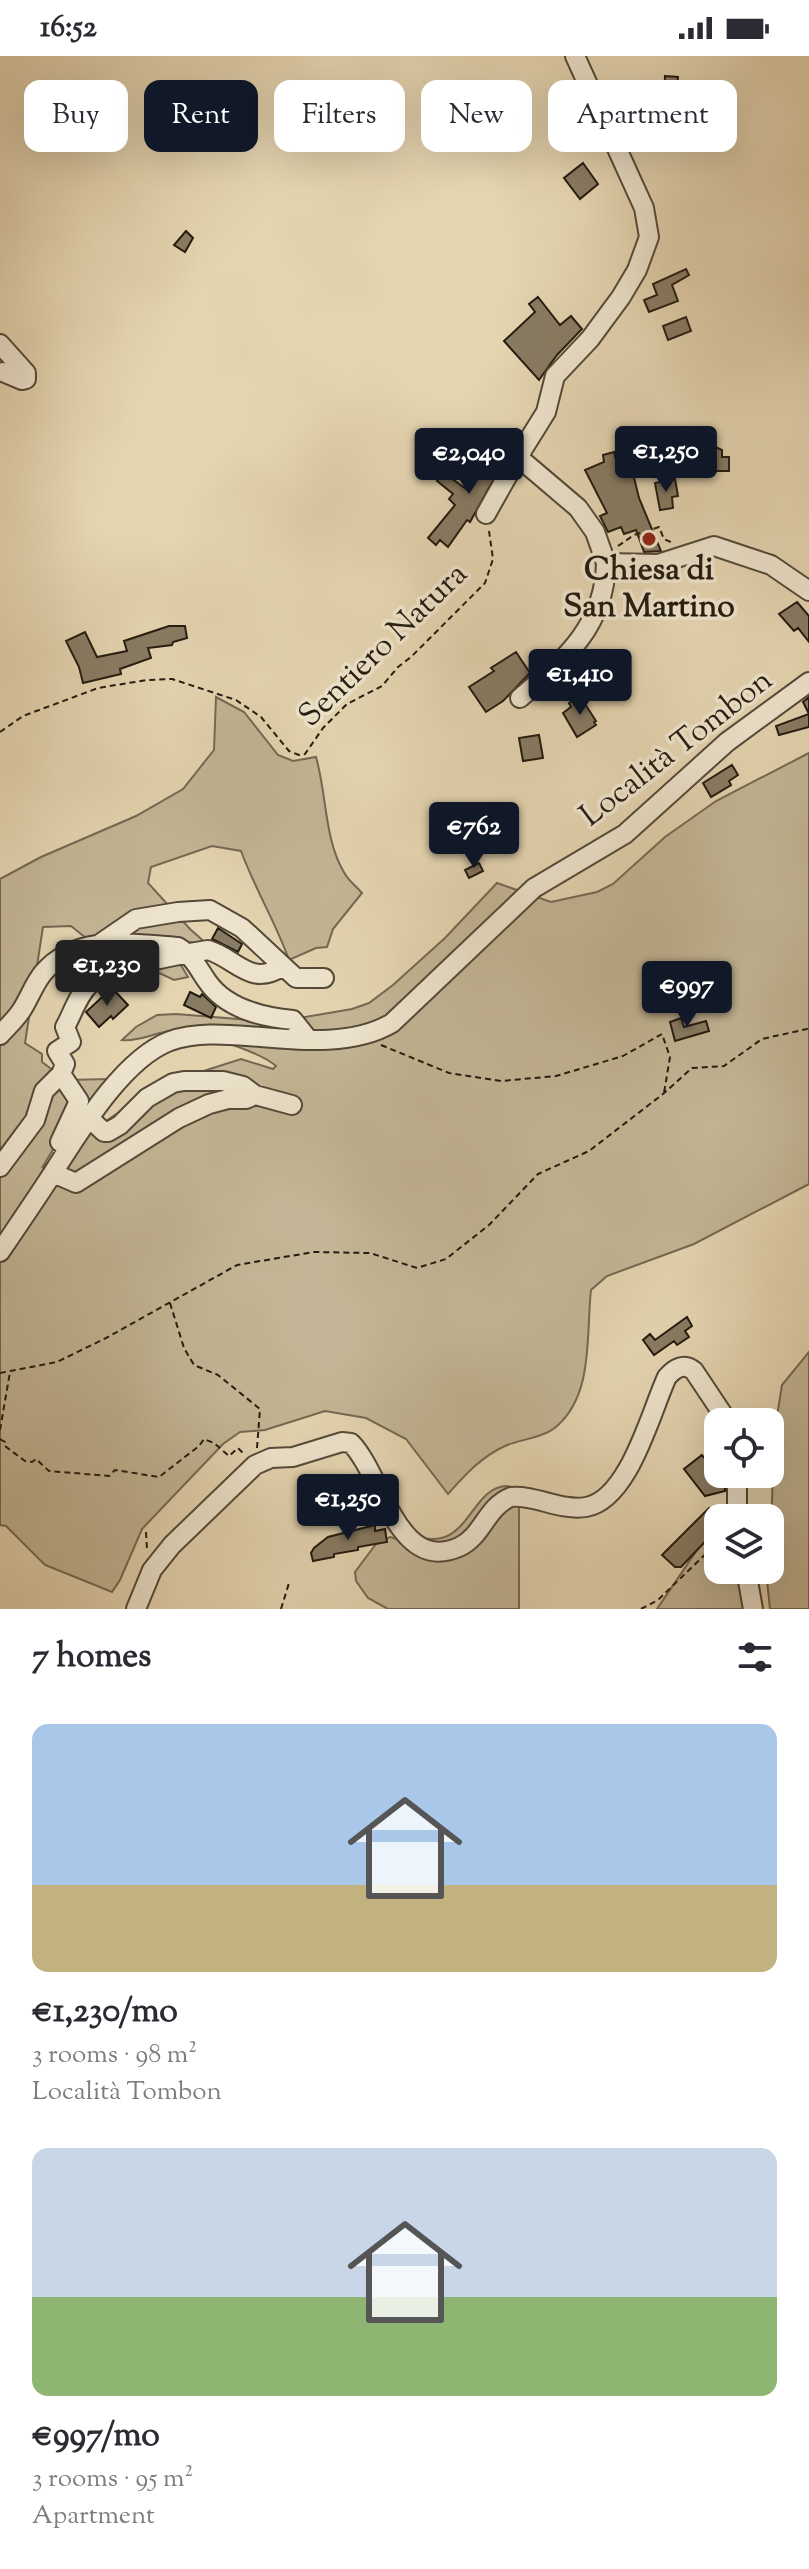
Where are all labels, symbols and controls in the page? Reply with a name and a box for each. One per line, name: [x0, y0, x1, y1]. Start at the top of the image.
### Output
text: 16:52: [40, 7, 97, 50]
chip: Buy: [24, 80, 128, 152]
chip: Rent: [144, 80, 258, 152]
chip: Filters: [274, 80, 405, 152]
chip: New: [421, 80, 532, 152]
chip: Apartment: [548, 80, 737, 152]
pin: €1,250: [601, 426, 731, 494]
pin: €2,040: [404, 428, 534, 496]
text: €1,250: [633, 433, 699, 470]
text: €2,040: [433, 435, 505, 472]
marker: Chiesa di San Martino: [640, 530, 658, 548]
place label: Chiesa di San Martino: [563, 548, 735, 631]
street label: Sentiero Natura: [289, 553, 479, 739]
pin: €1,410: [515, 649, 645, 717]
text: €1,410: [547, 656, 613, 693]
street label: Località Tombon: [571, 659, 783, 839]
pin: €762: [427, 802, 521, 870]
text: €762: [447, 809, 501, 846]
pin: €1,230: [42, 940, 172, 1008]
text: €1,230: [73, 947, 141, 984]
pin: €997: [640, 961, 734, 1029]
text: €997: [660, 968, 714, 1005]
map controls: [704, 1408, 784, 1584]
button: locate: [704, 1408, 784, 1488]
pin: €1,250: [283, 1474, 413, 1542]
text: €1,250: [315, 1481, 381, 1518]
button: layers: [704, 1504, 784, 1584]
text: 7 homes: [32, 1633, 151, 1682]
icon: filters: [733, 1635, 777, 1679]
icon: home: [333, 1776, 477, 1920]
text: €1,230/mo: [32, 1988, 178, 2037]
text: 3 rooms · 98 m²: [32, 2037, 197, 2074]
text: Località Tombon: [32, 2074, 222, 2111]
icon: home: [333, 2200, 477, 2344]
text: €997/mo: [32, 2412, 160, 2461]
text: 3 rooms · 95 m²: [32, 2461, 193, 2498]
text: Apartment: [32, 2498, 155, 2535]

